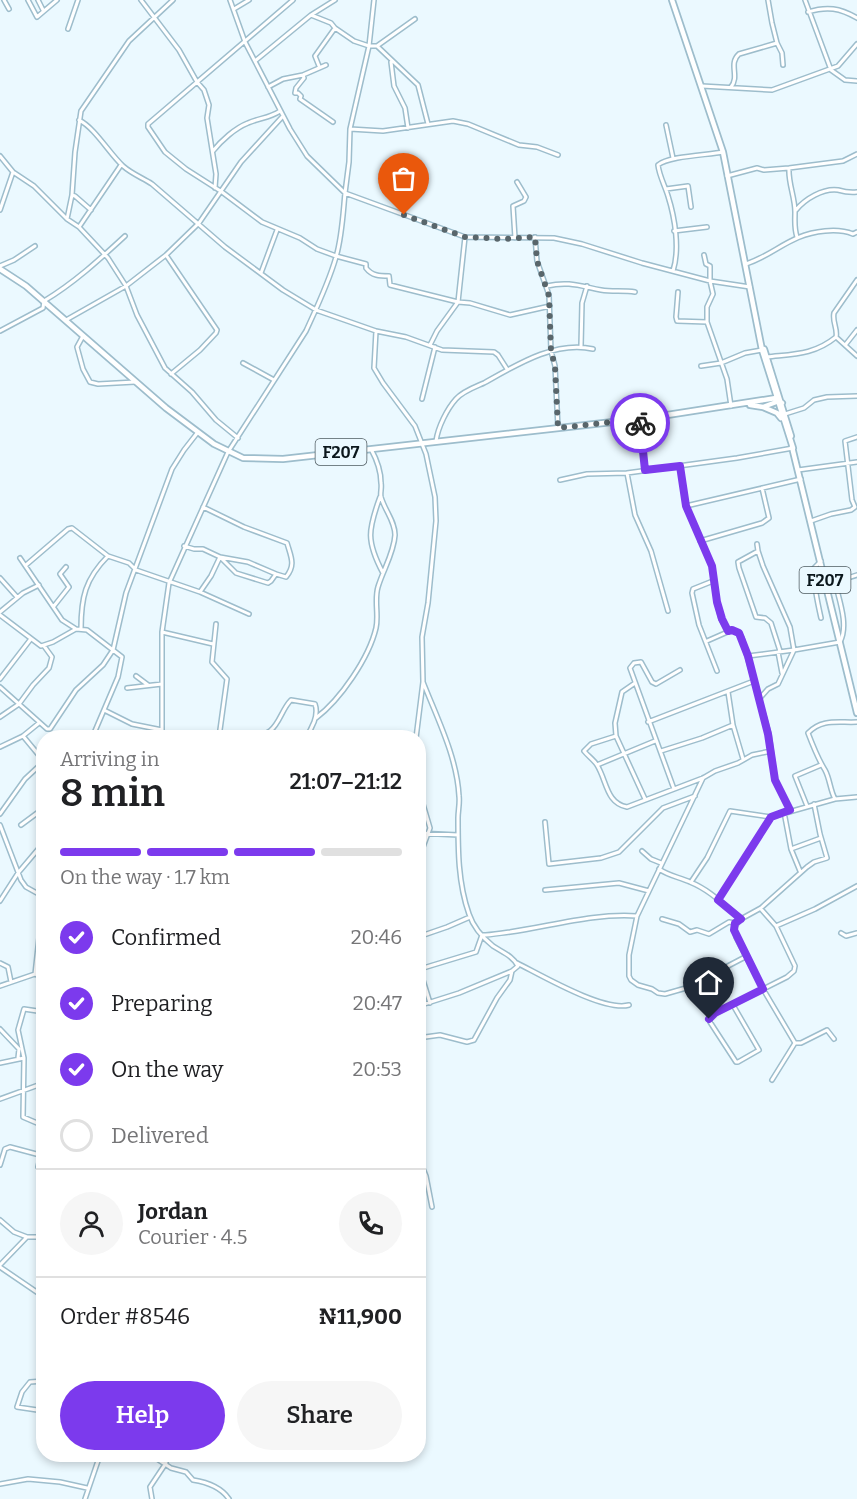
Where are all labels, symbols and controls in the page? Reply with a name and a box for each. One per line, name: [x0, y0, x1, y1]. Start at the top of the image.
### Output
pin: [378, 153, 429, 215]
icon: bag: [387, 162, 420, 195]
courier: [610, 393, 670, 453]
icon: bike: [624, 407, 657, 440]
road number: F207: [316, 439, 366, 465]
road number: F207: [800, 567, 850, 593]
text: Arriving in: [60, 747, 159, 771]
text: 21:07–21:12: [290, 768, 402, 795]
text: 8 min: [60, 770, 165, 816]
text: On the way · 1.7 km: [60, 865, 230, 889]
icon: check: [60, 921, 93, 954]
text: Confirmed: [111, 924, 221, 951]
text: 20:46: [351, 925, 402, 949]
pin: [683, 957, 734, 1019]
icon: home: [692, 966, 725, 999]
icon: check: [60, 987, 93, 1020]
text: Preparing: [111, 990, 213, 1017]
text: 20:47: [353, 991, 402, 1015]
icon: check: [60, 1053, 93, 1086]
text: On the way: [111, 1056, 223, 1083]
text: 20:53: [352, 1057, 402, 1081]
text: Delivered: [111, 1122, 209, 1149]
button: person: [60, 1192, 123, 1255]
button: phone: [339, 1192, 402, 1255]
text: Jordan: [138, 1198, 208, 1225]
text: Courier · 4.5: [138, 1225, 247, 1249]
text: Order #8546: [60, 1303, 190, 1330]
text: ₦11,900: [319, 1303, 402, 1330]
button: Help: [60, 1381, 225, 1450]
button: Share: [237, 1381, 402, 1450]

